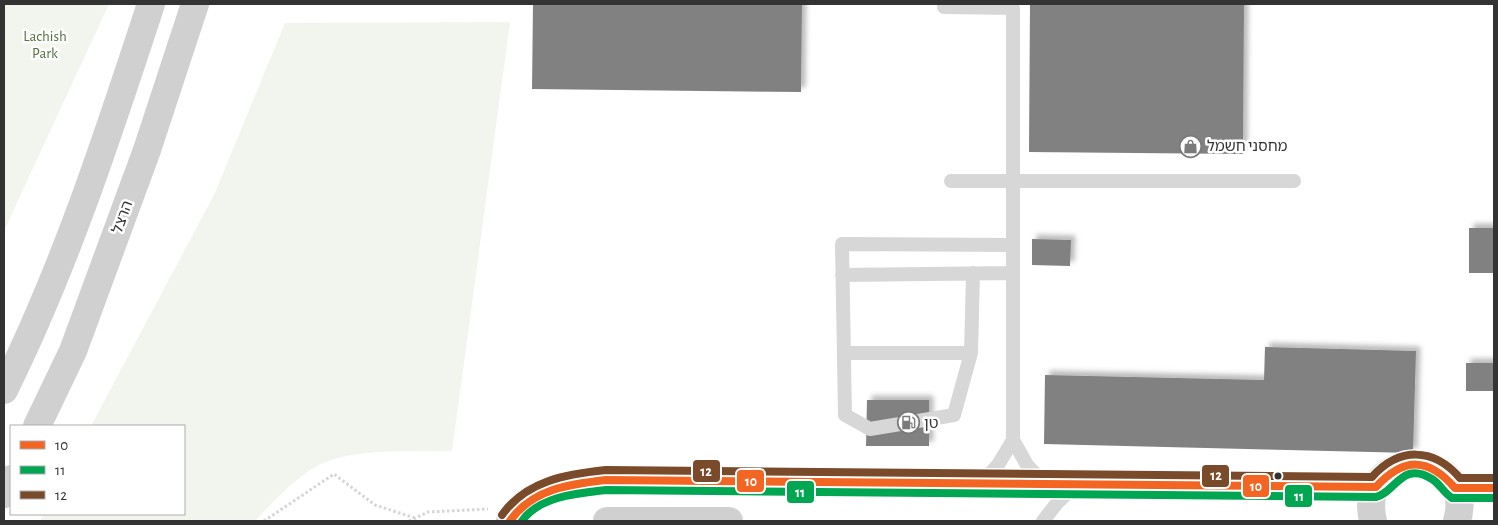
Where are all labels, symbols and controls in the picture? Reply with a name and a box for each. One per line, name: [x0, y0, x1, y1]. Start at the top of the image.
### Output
park label: Lachish Park: [23, 29, 67, 61]
shop icon: מחסני חשמל: [1179, 134, 1203, 158]
place label: מחסני חשמל: [1207, 139, 1288, 154]
street label: הרצל: [110, 199, 135, 235]
fuel station icon: טן: [896, 411, 920, 435]
place label: טן: [924, 416, 938, 431]
legend: [10, 425, 185, 515]
text: 10: [55, 438, 68, 453]
line badge: 12: [692, 459, 721, 483]
text: 11: [55, 463, 65, 478]
line badge: 12: [1201, 464, 1230, 488]
text: 12: [700, 465, 712, 479]
line badge: 10: [736, 469, 765, 493]
text: 12: [1210, 469, 1222, 483]
unlabelled marker: [1273, 471, 1283, 481]
line badge: 10: [1242, 474, 1270, 498]
text: 10: [745, 475, 757, 489]
line badge: 11: [786, 480, 815, 504]
text: 10: [1250, 480, 1262, 494]
line badge: 11: [1284, 484, 1313, 508]
text: 11: [795, 486, 805, 500]
text: 12: [55, 488, 67, 503]
text: 11: [1294, 490, 1304, 504]

